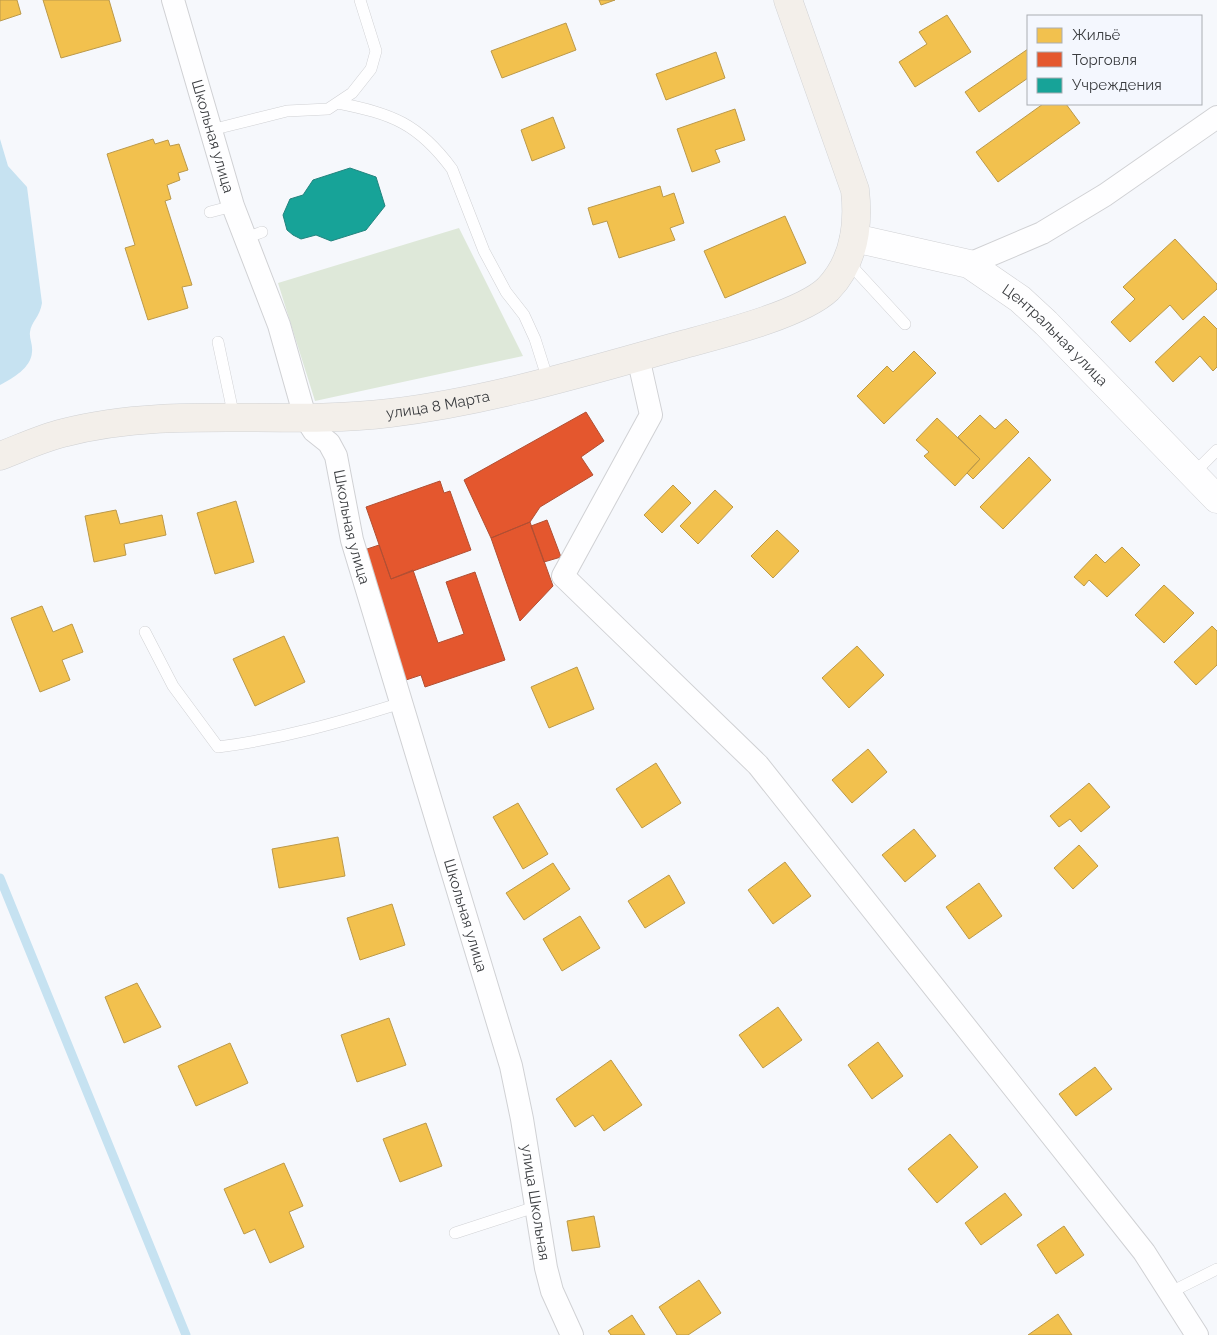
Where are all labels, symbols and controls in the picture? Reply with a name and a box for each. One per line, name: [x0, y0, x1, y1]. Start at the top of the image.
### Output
legend: [1027, 15, 1202, 105]
text: Жильё: [1072, 26, 1121, 44]
text: Торговля: [1072, 51, 1137, 69]
text: Учреждения: [1072, 76, 1162, 94]
street label: Школьная улица: [188, 78, 238, 195]
street label: Центральная улица: [999, 280, 1111, 390]
street label: улица 8 Марта: [385, 387, 491, 422]
street label: Школьная улица: [330, 468, 374, 586]
street label: Школьная улица: [440, 857, 491, 974]
street label: улица Школьная: [517, 1143, 554, 1262]

